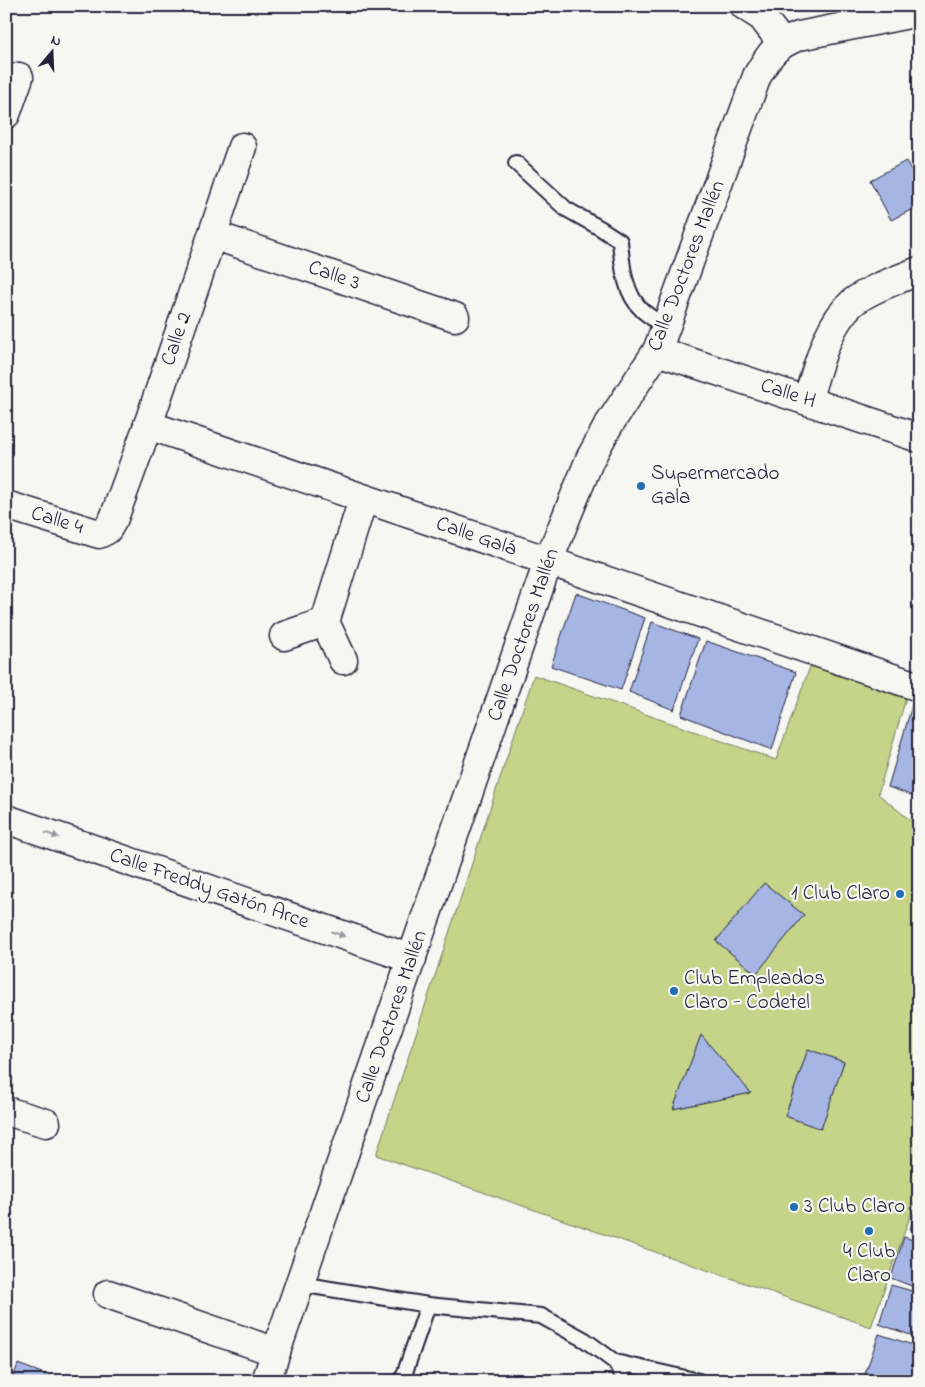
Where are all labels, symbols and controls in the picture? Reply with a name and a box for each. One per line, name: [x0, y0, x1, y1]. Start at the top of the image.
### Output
north arrow: [28, 28, 78, 78]
text: N: [48, 30, 64, 53]
street label: Calle Doctores Mallén: [641, 176, 733, 356]
street label: Calle 3: [304, 253, 364, 299]
street label: Calle 2: [154, 308, 200, 370]
street label: Calle H: [756, 371, 820, 417]
place label: Supermercado Gala: [651, 459, 779, 513]
marker: Supermercado Gala: [635, 480, 647, 492]
street label: Calle 4: [27, 499, 87, 543]
street label: Calle Galá: [432, 509, 521, 565]
street label: Calle Doctores Mallén: [480, 545, 568, 725]
one-way arrow: [45, 832, 60, 839]
street label: Calle Freddy Gatón Arce: [105, 841, 313, 939]
place label: 1 Club Claro: [791, 879, 890, 909]
marker: 1 Club Claro: [894, 888, 906, 900]
street label: Calle Doctores Mallén: [348, 927, 436, 1107]
one-way arrow: [331, 931, 346, 938]
place label: Club Empleados Claro - Codetel: [684, 964, 825, 1018]
marker: Club Empleados Claro - Codetel: [668, 985, 680, 997]
place label: 3 Club Claro: [804, 1192, 905, 1222]
marker: 3 Club Claro: [788, 1201, 800, 1213]
marker: 4 Club Claro: [863, 1225, 875, 1237]
place label: 4 Club Claro: [843, 1237, 895, 1291]

